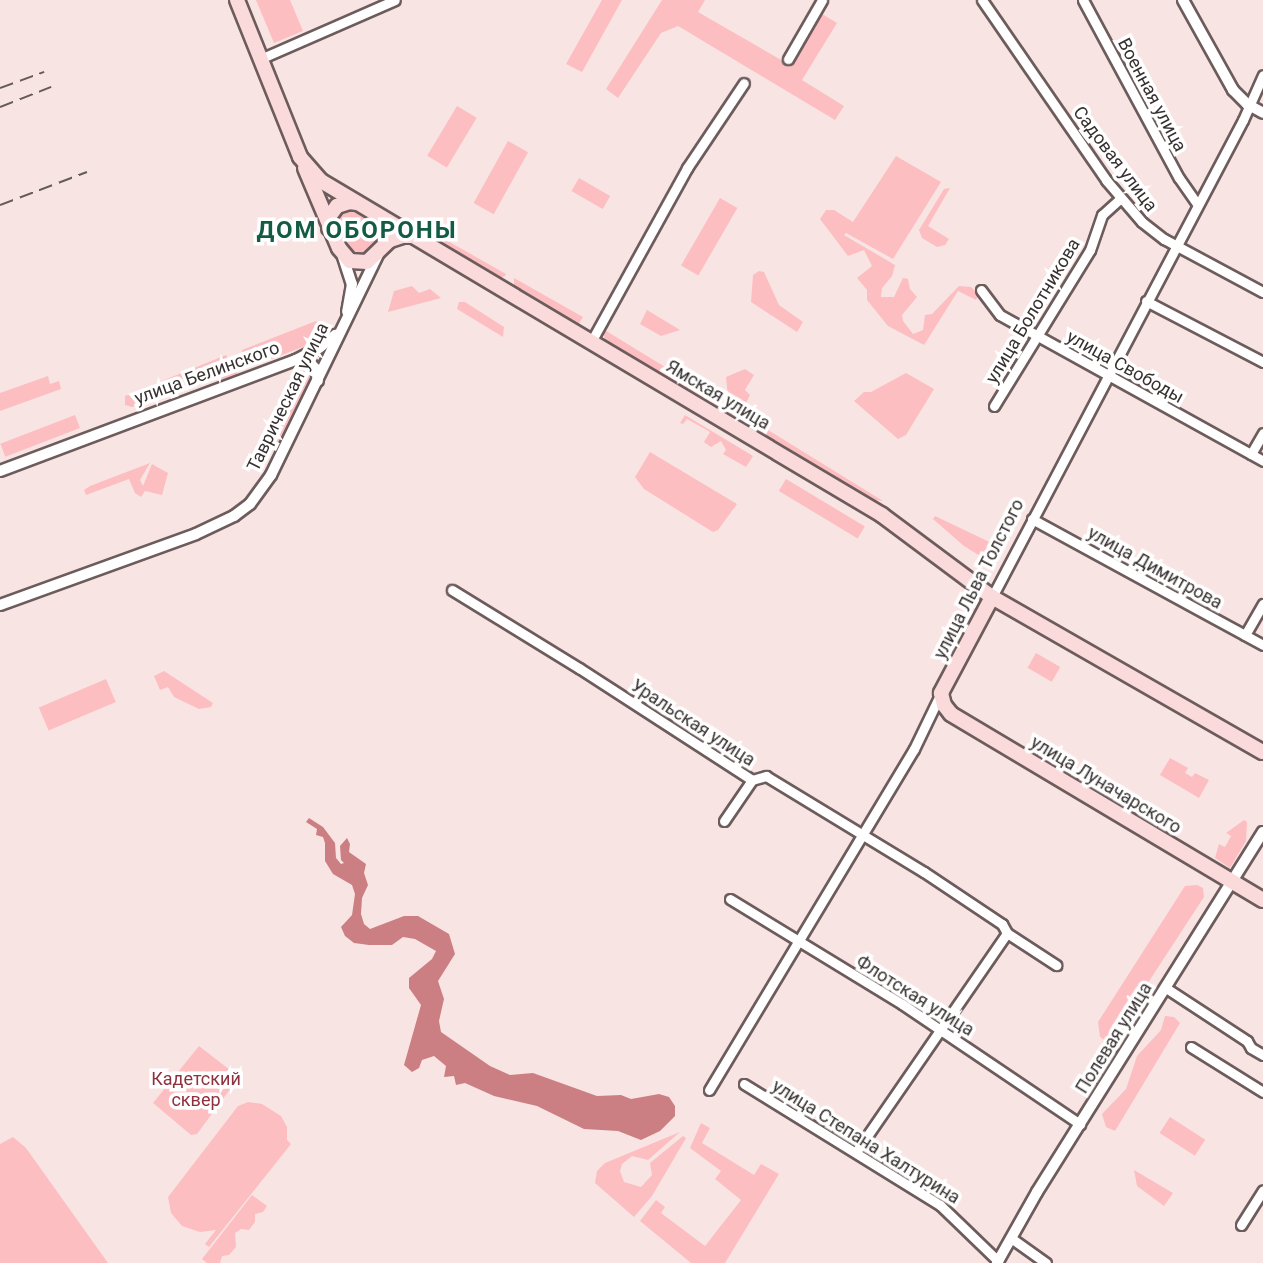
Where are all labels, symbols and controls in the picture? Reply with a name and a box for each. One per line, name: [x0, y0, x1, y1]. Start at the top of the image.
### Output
street label: Военная улица: [1113, 35, 1191, 155]
street label: Садовая улица: [1068, 102, 1162, 216]
district label: ДОМ ОБОРОНЫ: [258, 217, 456, 245]
street label: улица Болотникова: [981, 235, 1085, 387]
street label: Таврическая улица: [243, 319, 333, 475]
street label: улица Свободы: [1063, 326, 1187, 408]
street label: улица Белинского: [132, 337, 282, 409]
street label: Ямская улица: [662, 355, 774, 435]
street label: улица Льва Толстого: [929, 495, 1029, 663]
street label: улица Димитрова: [1084, 522, 1226, 614]
street label: Уральская улица: [627, 675, 759, 771]
street label: улица Луначарского: [1027, 731, 1185, 839]
street label: Флотская улица: [852, 951, 978, 1041]
street label: Полевая улица: [1071, 979, 1157, 1097]
park label: Кадетский сквер: [151, 1069, 241, 1112]
street label: улица Степана Халтурина: [768, 1075, 964, 1209]

